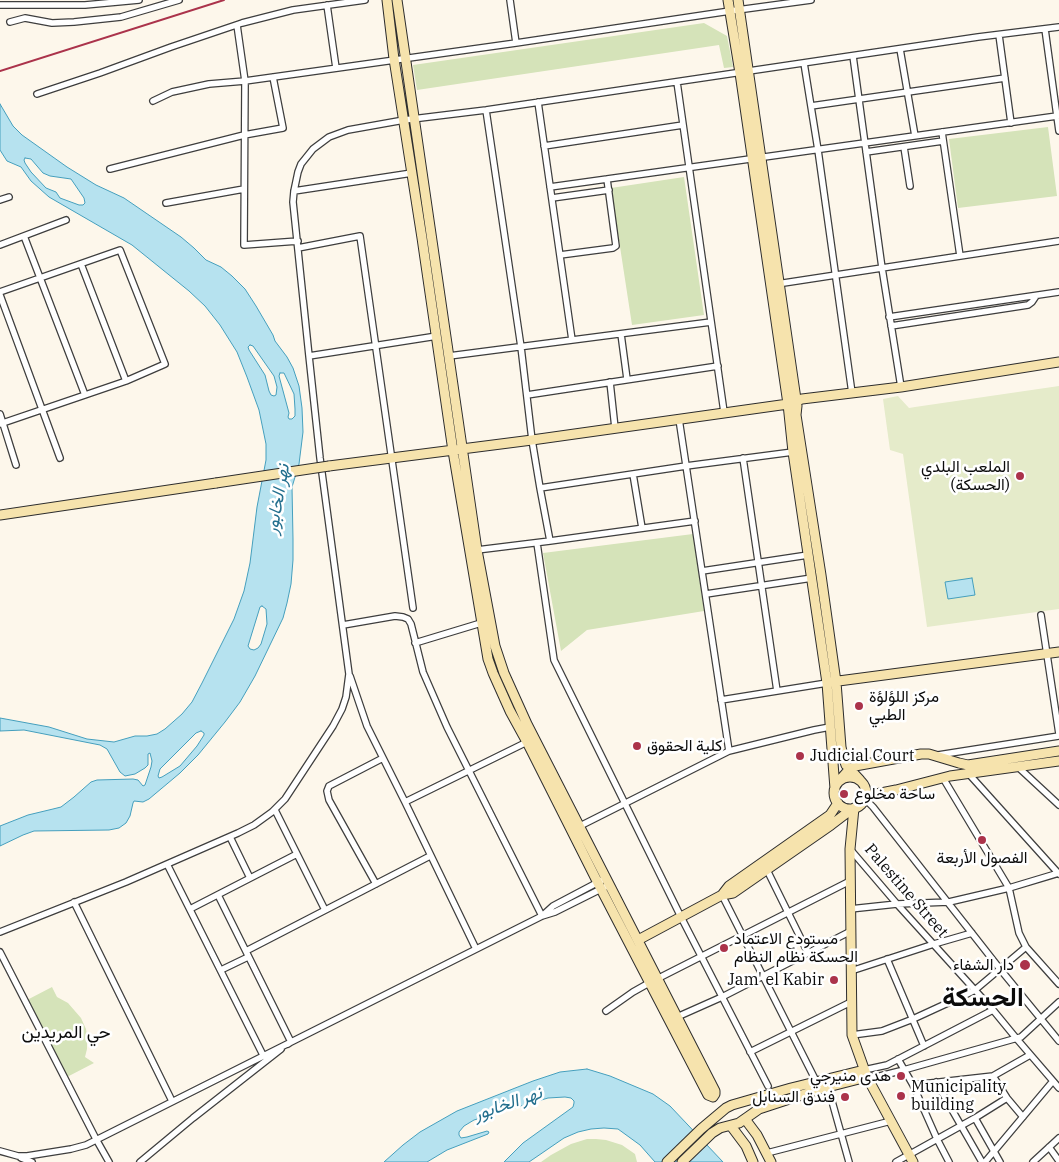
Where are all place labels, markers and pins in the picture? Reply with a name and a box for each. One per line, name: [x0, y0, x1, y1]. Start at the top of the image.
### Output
place label: الملعب البلدي (الحسكة): [921, 457, 1010, 495]
marker: الملعب البلدي (الحسكة): [1014, 470, 1026, 482]
place label: مركز اللؤلؤة الطبي: [869, 687, 939, 725]
marker: مركز اللؤلؤة الطبي: [853, 700, 865, 712]
place label: كلية الحقوق: [647, 736, 722, 756]
marker: كلية الحقوق: [631, 740, 643, 752]
place label: Judicial Court: [810, 746, 914, 766]
marker: Judicial Court: [794, 750, 806, 762]
place label: ساحة مخلوع: [854, 784, 935, 804]
marker: ساحة مخلوع: [838, 788, 850, 800]
marker: الفصول الأربعة: [976, 834, 988, 846]
place label: الفصول الأربعة: [936, 848, 1028, 868]
place label: مستودع الاعتماد الحسكة نظام النظام: [734, 929, 858, 967]
marker: مستودع الاعتماد الحسكة نظام النظام: [718, 942, 730, 954]
place label: دار الشفاء: [953, 955, 1014, 975]
marker: دار الشفاء: [1018, 958, 1032, 972]
place label: Jam' el Kabir: [727, 970, 824, 990]
marker: Jam' el Kabir: [828, 974, 840, 986]
place label: هدى منيرجي: [810, 1066, 891, 1086]
marker: هدى منيرجي: [895, 1070, 907, 1082]
place label: Municipality building: [911, 1077, 1006, 1115]
place label: فندق السنابل: [752, 1087, 835, 1107]
marker: Municipality building: [895, 1090, 907, 1102]
marker: فندق السنابل: [839, 1091, 851, 1103]

